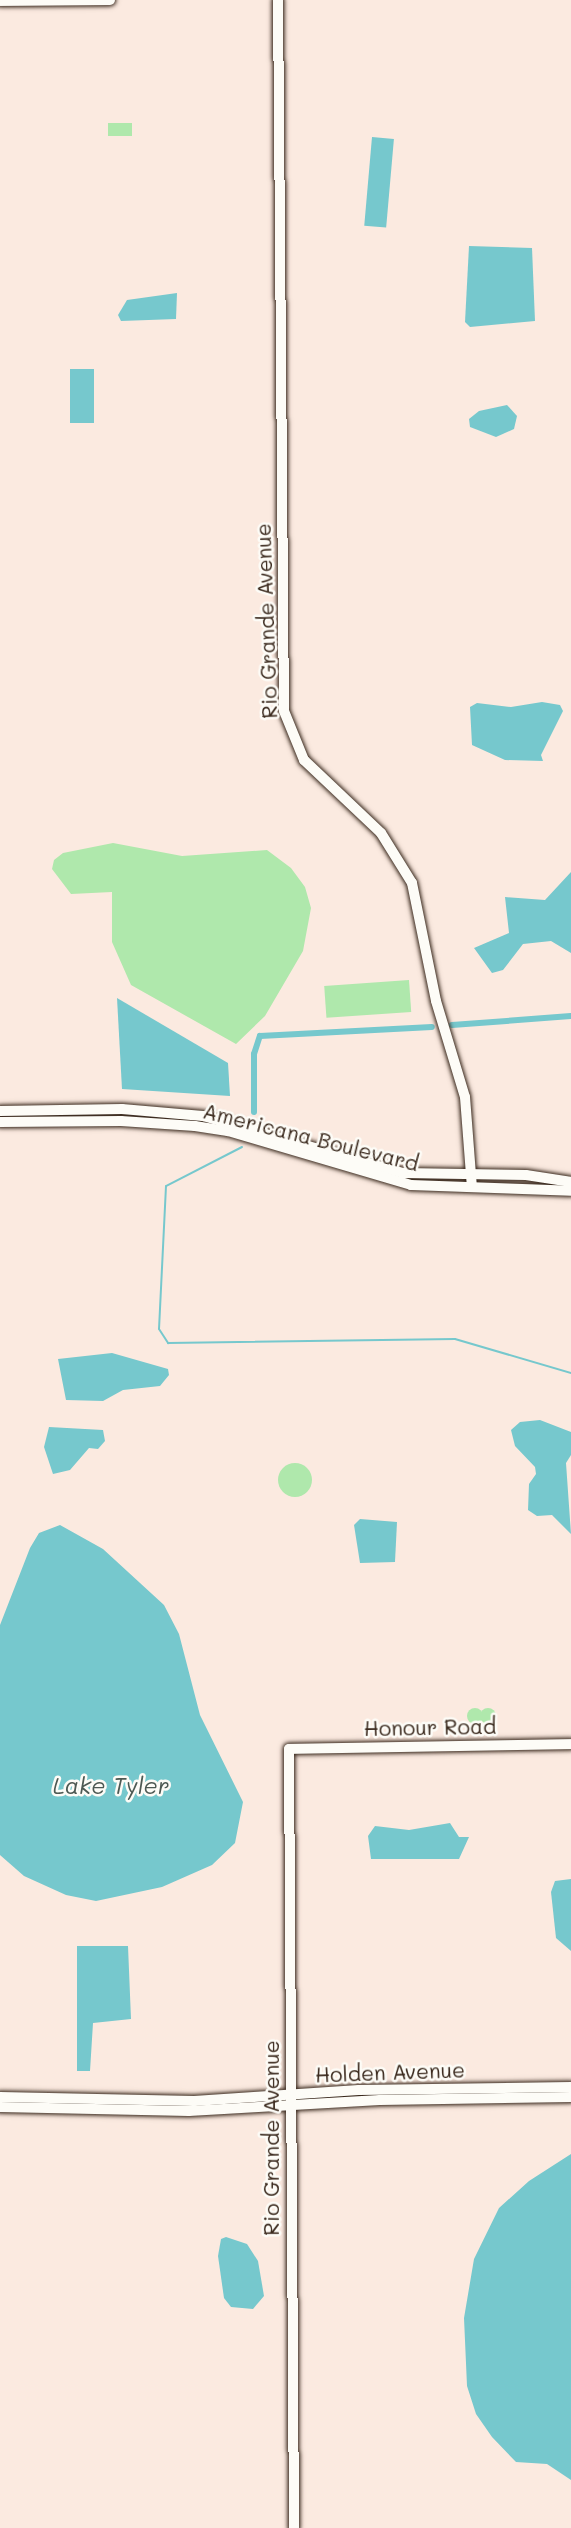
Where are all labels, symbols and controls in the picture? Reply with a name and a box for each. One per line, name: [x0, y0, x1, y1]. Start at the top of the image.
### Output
street label: Rio Grande Avenue: [250, 523, 282, 719]
street label: Americana Boulevard: [201, 1098, 421, 1176]
street label: Honour Road: [364, 1713, 496, 1741]
water label: Lake Tyler: [53, 1771, 169, 1799]
street label: Rio Grande Avenue: [258, 2040, 284, 2236]
street label: Holden Avenue: [315, 2057, 465, 2087]

